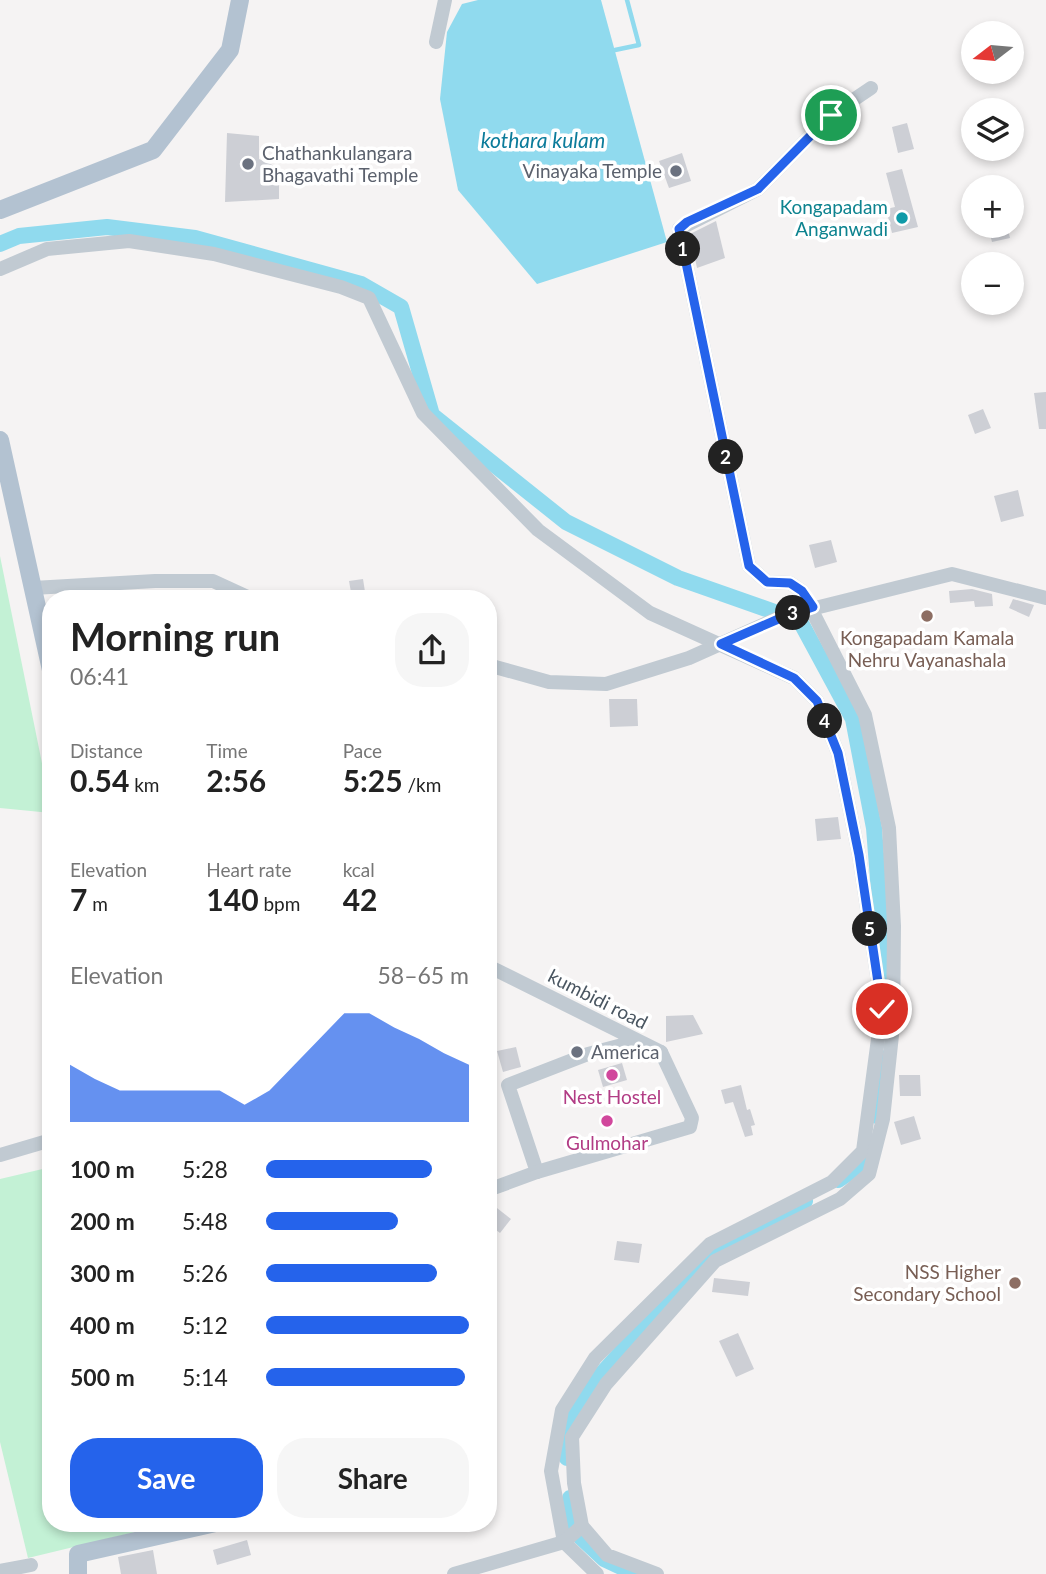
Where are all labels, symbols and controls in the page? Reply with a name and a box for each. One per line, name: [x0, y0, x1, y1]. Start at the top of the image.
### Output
north arrow: [961, 21, 1024, 84]
map controls: [961, 21, 1024, 315]
pin: [801, 85, 861, 145]
icon: arrive: [812, 96, 850, 134]
button: layers: [961, 98, 1024, 161]
water label: kothara kulam: [481, 127, 605, 152]
place label: Chathankulangara Bhagavathi Temple: [262, 141, 418, 186]
marker: Chathankulangara Bhagavathi Temple: [240, 156, 256, 172]
place label: Vinayaka Temple: [523, 159, 662, 182]
marker: Vinayaka Temple: [668, 163, 684, 179]
button: +: [961, 175, 1024, 238]
place label: Kongapadam Anganwadi: [780, 195, 888, 240]
marker: Kongapadam Anganwadi: [894, 210, 910, 226]
pin: 1: [666, 232, 700, 266]
text: 1: [677, 237, 688, 260]
button: −: [961, 252, 1024, 315]
pin: 2: [708, 440, 744, 475]
text: 2: [720, 445, 731, 468]
pin: 3: [776, 596, 810, 630]
text: 3: [787, 601, 798, 624]
marker: Kongapadam Kamala Nehru Vayanashala: [919, 608, 935, 624]
text: Morning run: [70, 613, 280, 659]
button: share: [395, 613, 469, 687]
place label: Kongapadam Kamala Nehru Vayanashala: [840, 626, 1014, 671]
text: 06:41: [70, 662, 129, 690]
pin: 4: [808, 704, 842, 738]
text: 4: [819, 709, 830, 732]
text: Distance: [70, 739, 143, 762]
text: Time: [206, 739, 248, 762]
text: Pace: [343, 739, 382, 762]
text: 0.54: [70, 762, 129, 798]
text: 2:56: [206, 762, 266, 798]
text: 5:25: [343, 762, 403, 798]
text: km: [129, 773, 159, 796]
text: /km: [403, 773, 441, 796]
text: Elevation: [70, 858, 147, 881]
text: Heart rate: [206, 858, 292, 881]
text: kcal: [343, 858, 375, 881]
text: 7: [70, 881, 87, 917]
text: 140: [206, 881, 259, 917]
text: 42: [343, 881, 377, 917]
text: m: [87, 892, 108, 915]
text: bpm: [259, 892, 300, 915]
pin: 5: [852, 912, 888, 946]
text: 5: [864, 917, 875, 940]
text: Elevation: [70, 961, 163, 989]
text: 58–65 m: [377, 961, 469, 989]
street label: kumbidi road: [545, 964, 652, 1033]
pin: [852, 979, 912, 1039]
icon: check: [863, 990, 901, 1028]
place label: America: [591, 1040, 659, 1063]
marker: America: [569, 1044, 585, 1060]
marker: Nest Hostel: [604, 1067, 620, 1083]
place label: Nest Hostel: [563, 1085, 661, 1108]
marker: Gulmohar: [599, 1113, 615, 1129]
place label: Gulmohar: [566, 1131, 648, 1154]
text: 100 m: [70, 1155, 135, 1183]
text: 5:28: [182, 1155, 228, 1183]
text: 200 m: [70, 1207, 135, 1235]
text: 5:48: [182, 1207, 228, 1235]
text: 300 m: [70, 1259, 135, 1287]
text: 5:26: [182, 1259, 228, 1287]
place label: NSS Higher Secondary School: [853, 1260, 1001, 1305]
marker: NSS Higher Secondary School: [1007, 1275, 1023, 1291]
text: 400 m: [70, 1311, 135, 1339]
text: 5:12: [182, 1311, 228, 1339]
text: 500 m: [70, 1363, 135, 1391]
text: 5:14: [182, 1363, 228, 1391]
button: Save: [70, 1438, 263, 1518]
button: Share: [277, 1438, 469, 1518]

